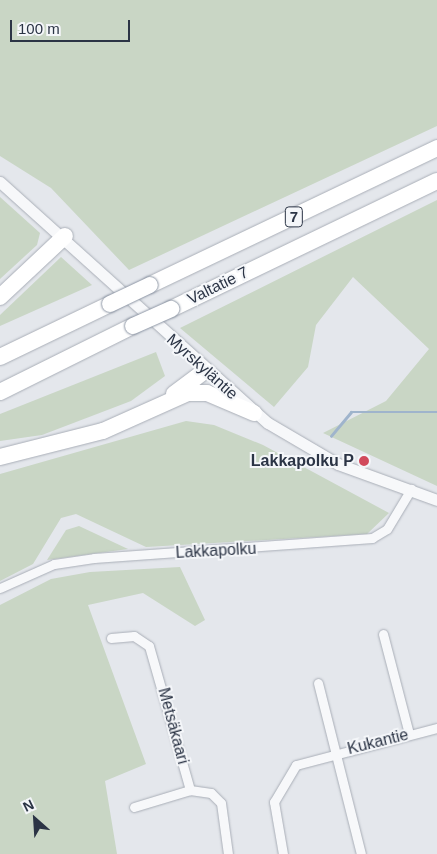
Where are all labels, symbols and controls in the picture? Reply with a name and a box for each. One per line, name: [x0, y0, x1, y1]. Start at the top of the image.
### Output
scale bar: [12, 10, 132, 42]
text: 100 m: [18, 20, 60, 37]
road number: 7: [284, 204, 304, 230]
street label: Valtatie 7: [184, 263, 252, 309]
street label: Myrskyläntie: [163, 330, 241, 404]
place label: Lakkapolku P: [251, 451, 354, 471]
marker: Lakkapolku P: [358, 455, 370, 467]
street label: Lakkapolku: [175, 539, 257, 563]
street label: Metsäkaari: [154, 686, 192, 766]
street label: Kukantie: [345, 725, 411, 759]
north arrow: [10, 794, 60, 844]
text: N: [20, 796, 36, 815]

